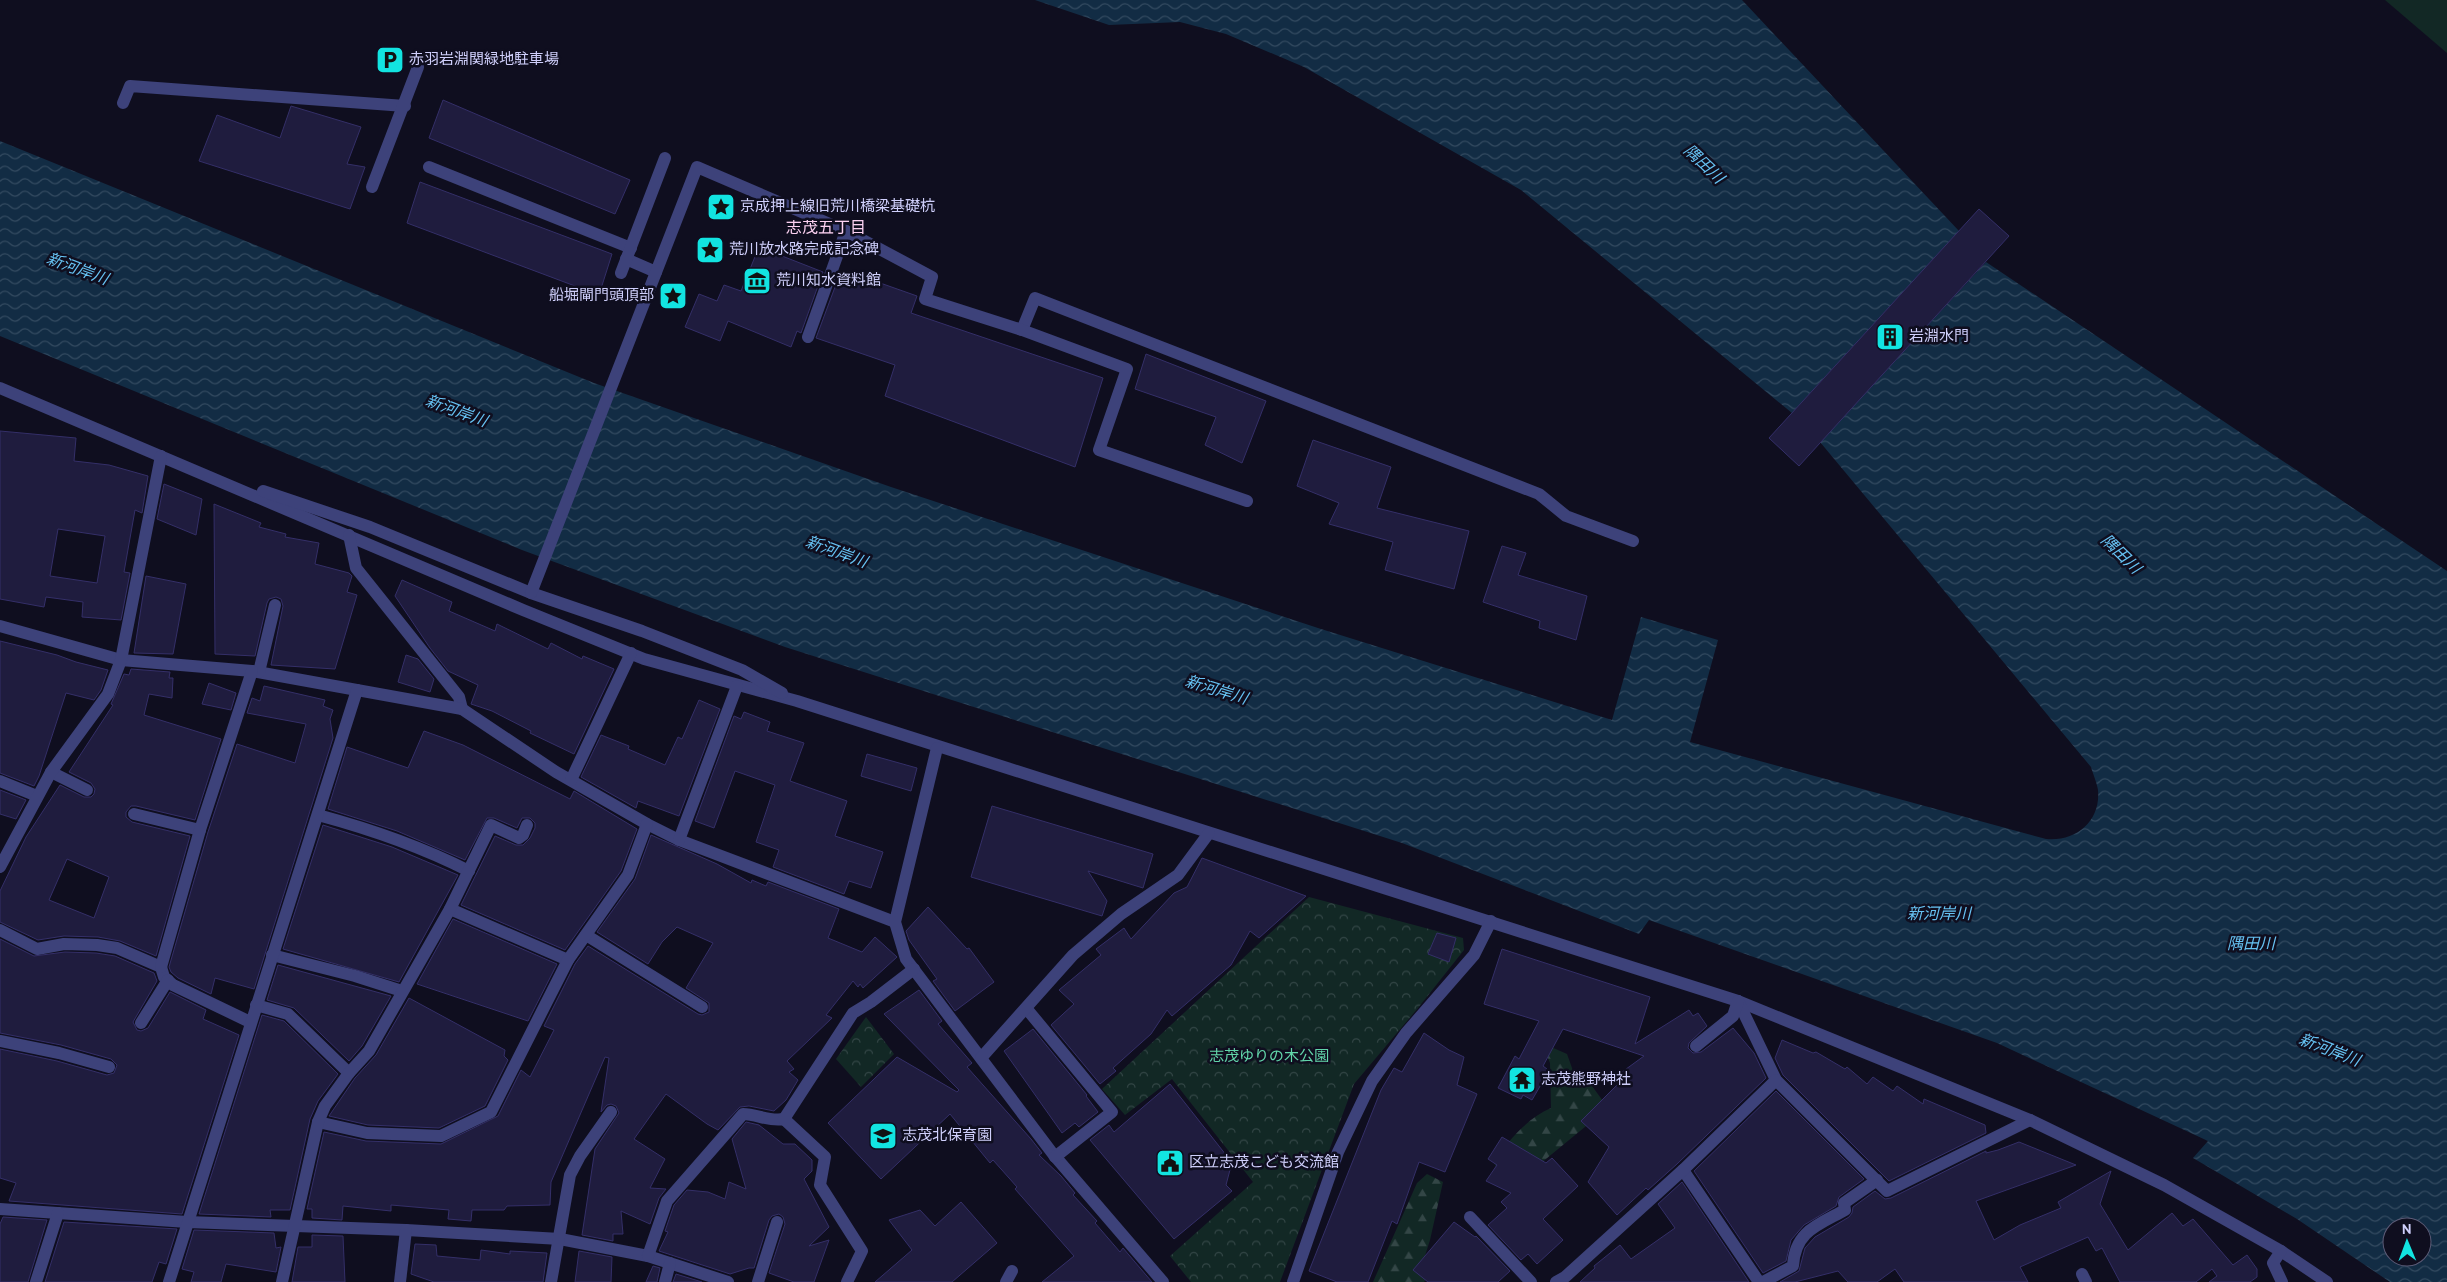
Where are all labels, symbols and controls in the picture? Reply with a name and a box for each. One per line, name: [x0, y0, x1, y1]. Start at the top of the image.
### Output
parking icon: 赤羽岩淵関緑地駐車場: [375, 45, 405, 75]
place label: 赤羽岩淵関緑地駐車場: [409, 50, 559, 70]
water label: 隅田川: [1679, 141, 1729, 190]
place icon: 京成押上線旧荒川橋梁基礎杭: [706, 192, 736, 222]
place label: 京成押上線旧荒川橋梁基礎杭: [740, 198, 935, 217]
district label: 志茂五丁目: [786, 219, 866, 239]
place icon: 荒川放水路完成記念碑: [695, 235, 725, 265]
place label: 荒川放水路完成記念碑: [729, 240, 879, 260]
water label: 新河岸川: [44, 250, 112, 291]
museum icon: 荒川知水資料館: [742, 266, 772, 296]
place label: 荒川知水資料館: [776, 271, 881, 291]
place icon: 船堀閘門頭頂部: [658, 281, 688, 311]
place label: 船堀閘門頭頂部: [549, 287, 654, 306]
building icon: 岩淵水門: [1875, 322, 1905, 352]
place label: 岩淵水門: [1909, 327, 1969, 347]
water label: 新河岸川: [423, 392, 491, 433]
water label: 隅田川: [2096, 531, 2146, 580]
water label: 新河岸川: [803, 533, 871, 574]
water label: 新河岸川: [1182, 672, 1251, 711]
water label: 新河岸川: [1907, 905, 1973, 925]
water label: 隅田川: [2227, 935, 2277, 955]
water label: 新河岸川: [2296, 1030, 2364, 1073]
park label: 志茂ゆりの木公園: [1209, 1048, 1329, 1067]
temple icon: 志茂熊野神社: [1507, 1065, 1537, 1095]
place label: 志茂熊野神社: [1541, 1071, 1631, 1090]
school or university icon: 志茂北保育園: [868, 1121, 898, 1151]
place label: 志茂北保育園: [902, 1126, 992, 1146]
public building icon: 区立志茂こども交流館: [1155, 1148, 1185, 1178]
place label: 区立志茂こども交流館: [1189, 1154, 1339, 1173]
north arrow: [2382, 1217, 2432, 1267]
text: N: [2402, 1222, 2412, 1239]

